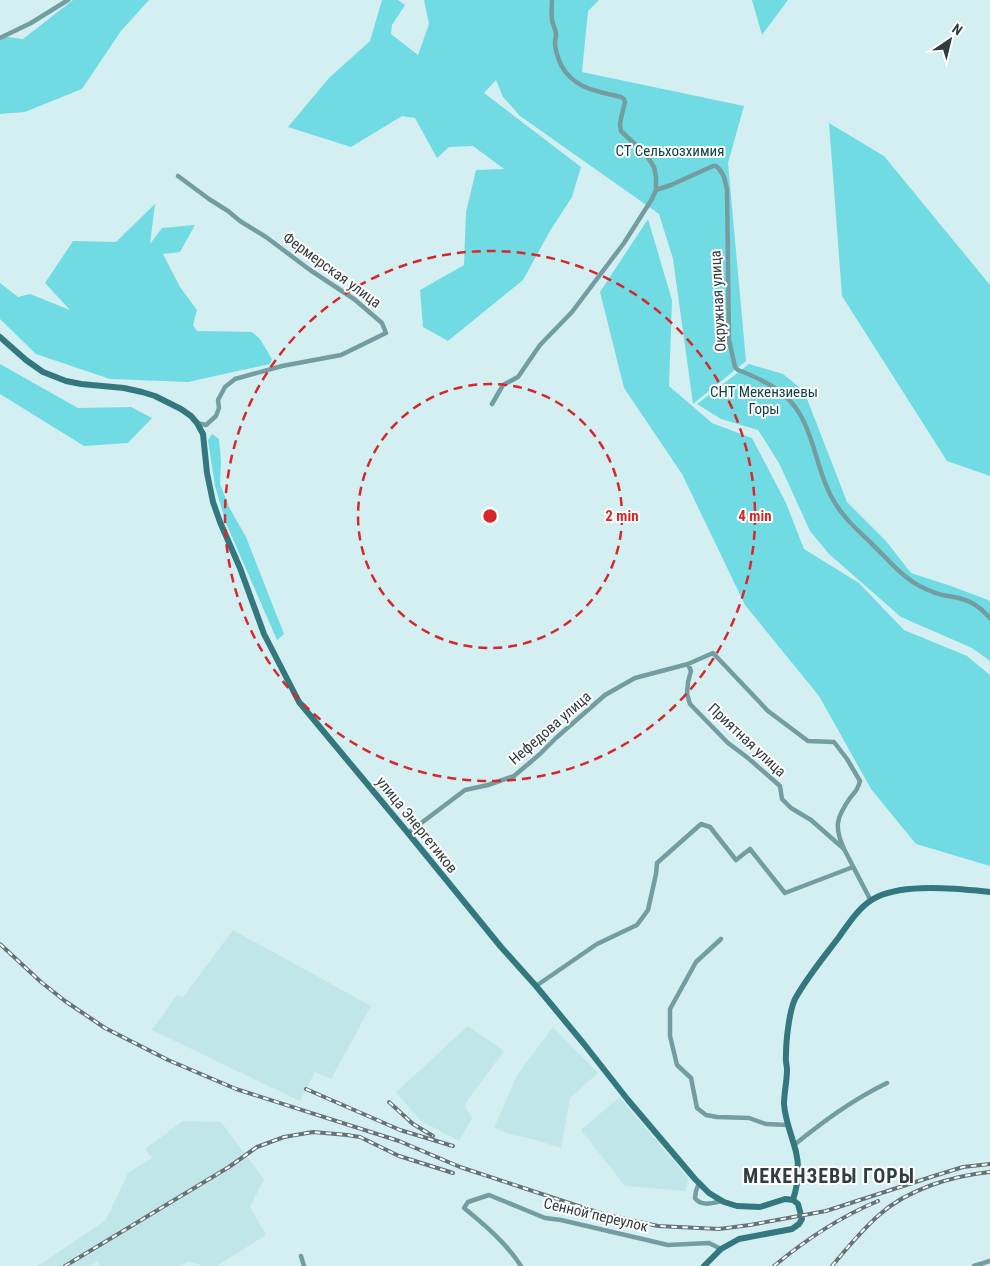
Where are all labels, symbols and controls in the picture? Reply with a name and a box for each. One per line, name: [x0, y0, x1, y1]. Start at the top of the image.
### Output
north arrow: [925, 15, 975, 65]
text: N: [949, 20, 966, 38]
park label: СТ Сельхозхимия: [616, 142, 725, 160]
street label: Фермерская улица: [279, 228, 385, 312]
street label: Окружная улица: [706, 250, 730, 352]
park label: СНТ Мекензиевы Горы: [710, 383, 818, 418]
centre of rings: [481, 507, 499, 525]
text: 2 min: [605, 507, 639, 525]
text: 4 min: [738, 507, 772, 525]
street label: Нефедова улица: [505, 687, 595, 769]
street label: Приятная улица: [704, 699, 790, 781]
street label: улица Энергетиков: [373, 773, 461, 877]
district label: МЕКЕНЗЕВЫ ГОРЫ: [743, 1164, 915, 1188]
street label: Сенной переулок: [542, 1194, 650, 1236]

